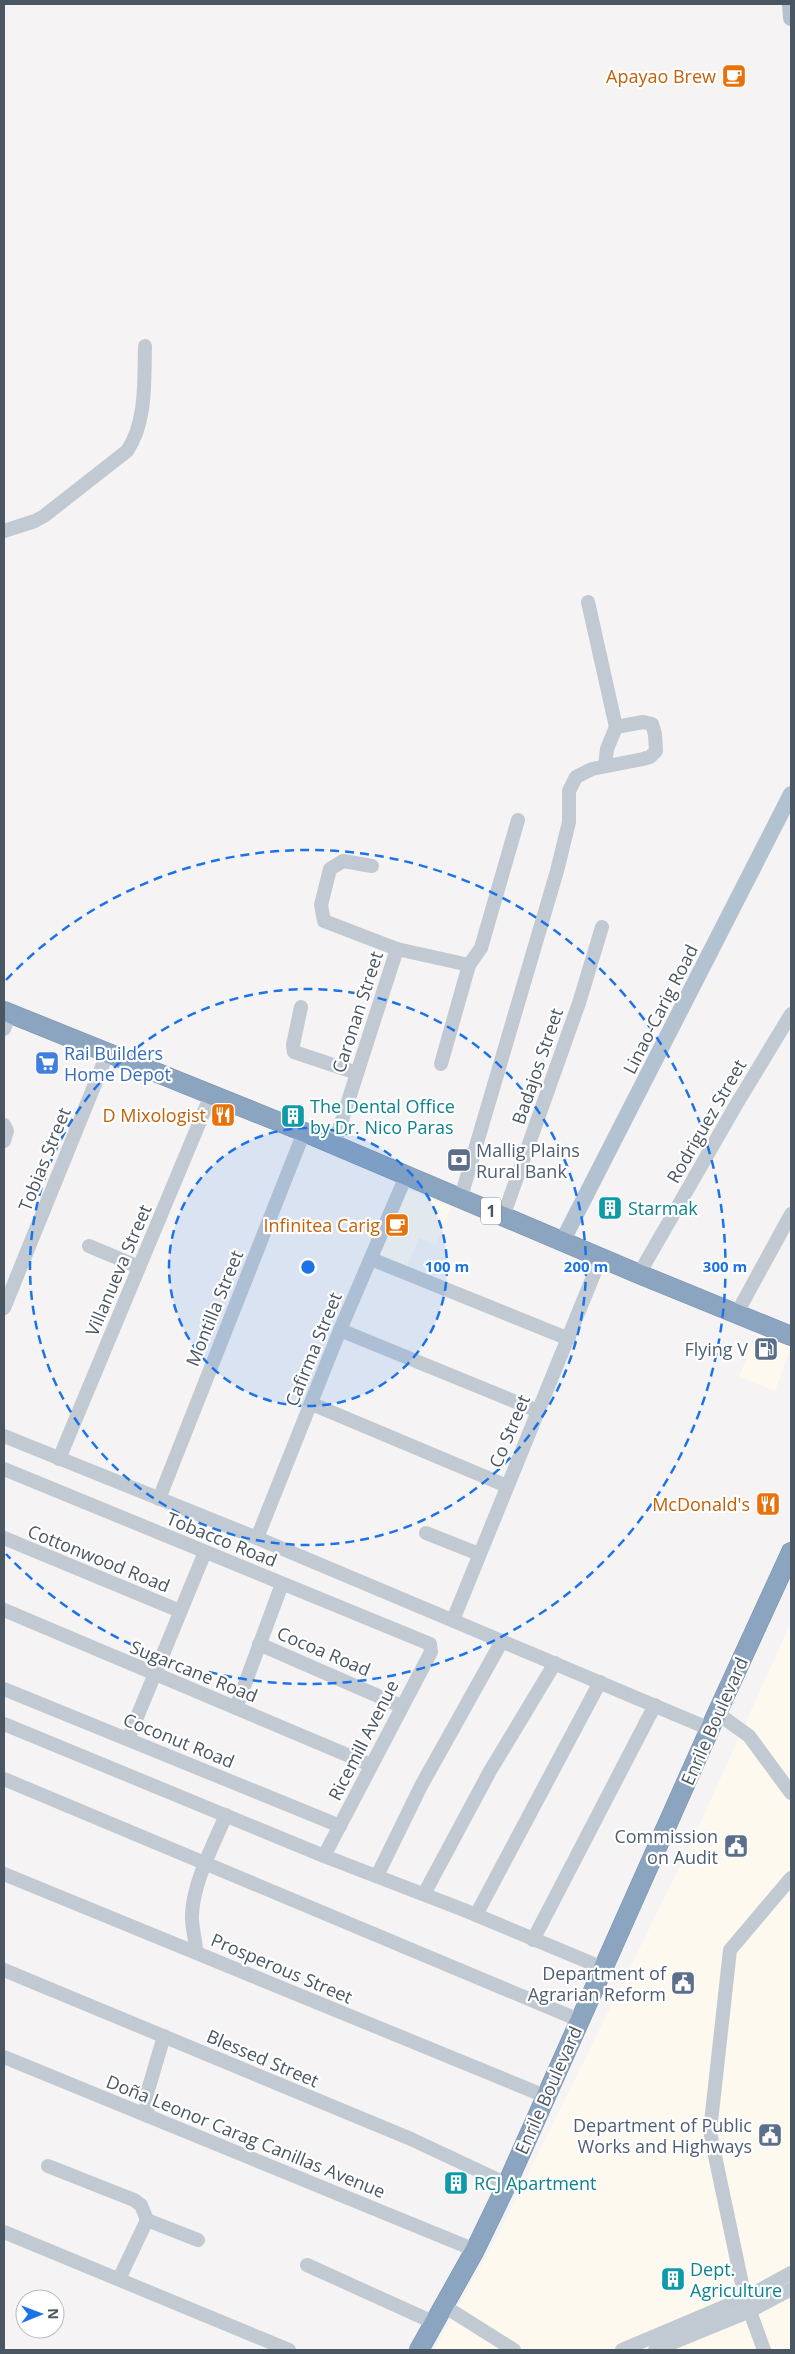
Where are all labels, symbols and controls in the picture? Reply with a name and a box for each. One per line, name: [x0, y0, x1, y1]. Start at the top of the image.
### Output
cafe icon: Apayao Brew: [721, 63, 747, 89]
place label: Apayao Brew: [606, 64, 716, 88]
street label: Linao-Carig Road: [617, 940, 703, 1078]
street label: Caronan Street: [326, 948, 388, 1076]
street label: Badajos Street: [506, 1005, 568, 1127]
place label: Rai Builders Home Depot: [64, 1041, 171, 1086]
supermarket icon: Rai Builders Home Depot: [34, 1050, 60, 1076]
street label: Rodriguez Street: [661, 1055, 751, 1187]
place label: The Dental Office by Dr. Nico Paras: [310, 1094, 455, 1139]
restaurant icon: D Mixologist: [210, 1102, 236, 1128]
place label: D Mixologist: [103, 1103, 206, 1127]
building icon: The Dental Office by Dr. Nico Paras: [280, 1103, 306, 1129]
street label: Tobias Street: [12, 1104, 76, 1214]
place label: Mallig Plains Rural Bank: [476, 1138, 580, 1183]
bank icon: Mallig Plains Rural Bank: [446, 1147, 472, 1173]
building icon: Starmak: [597, 1195, 623, 1221]
place label: Starmak: [628, 1196, 698, 1220]
road number: 1: [481, 1198, 501, 1224]
street label: Villanueva Street: [80, 1201, 156, 1339]
cafe icon: Infinitea Carig: [384, 1212, 410, 1238]
place label: Infinitea Carig: [264, 1213, 380, 1237]
street label: Montilla Street: [180, 1246, 248, 1370]
text: 100 m: [425, 1256, 469, 1276]
text: 200 m: [564, 1256, 608, 1276]
text: 300 m: [703, 1256, 747, 1276]
centre of rings: [299, 1258, 317, 1276]
street label: Cafirma Street: [279, 1288, 347, 1410]
fuel station icon: Flying V: [753, 1336, 779, 1362]
place label: Flying V: [684, 1337, 748, 1361]
street label: Co Street: [483, 1391, 535, 1471]
restaurant icon: McDonald's: [755, 1491, 781, 1517]
place label: McDonald's: [652, 1492, 750, 1516]
street label: Tobacco Road: [163, 1506, 281, 1572]
street label: Cottonwood Road: [24, 1519, 174, 1597]
street label: Cocoa Road: [274, 1621, 374, 1681]
street label: Sugarcane Road: [127, 1635, 261, 1707]
street label: Enrile Boulevard: [675, 1653, 753, 1789]
street label: Ricemill Avenue: [322, 1676, 404, 1804]
street label: Coconut Road: [120, 1707, 238, 1773]
place label: Commission on Audit: [614, 1824, 718, 1869]
public building icon: Commission on Audit: [723, 1833, 749, 1859]
street label: Prosperous Street: [208, 1927, 356, 2009]
place label: Department of Agrarian Reform: [528, 1961, 667, 2006]
public building icon: Department of Agrarian Reform: [670, 1970, 696, 1996]
street label: Enrile Boulevard: [509, 2022, 587, 2158]
street label: Blessed Street: [203, 2024, 323, 2092]
street label: Doña Leonor Carag Canillas Avenue: [103, 2069, 389, 2203]
place label: Department of Public Works and Highways: [573, 2113, 752, 2158]
public building icon: Department of Public Works and Highways: [757, 2122, 783, 2148]
building icon: RCJ Apartment: [443, 2170, 469, 2196]
place label: RCJ Apartment: [474, 2171, 596, 2195]
place label: Dept. Agriculture: [690, 2257, 782, 2302]
building icon: Dept. Agriculture: [660, 2266, 686, 2292]
north arrow: [15, 2289, 65, 2339]
text: N: [44, 2308, 63, 2320]

